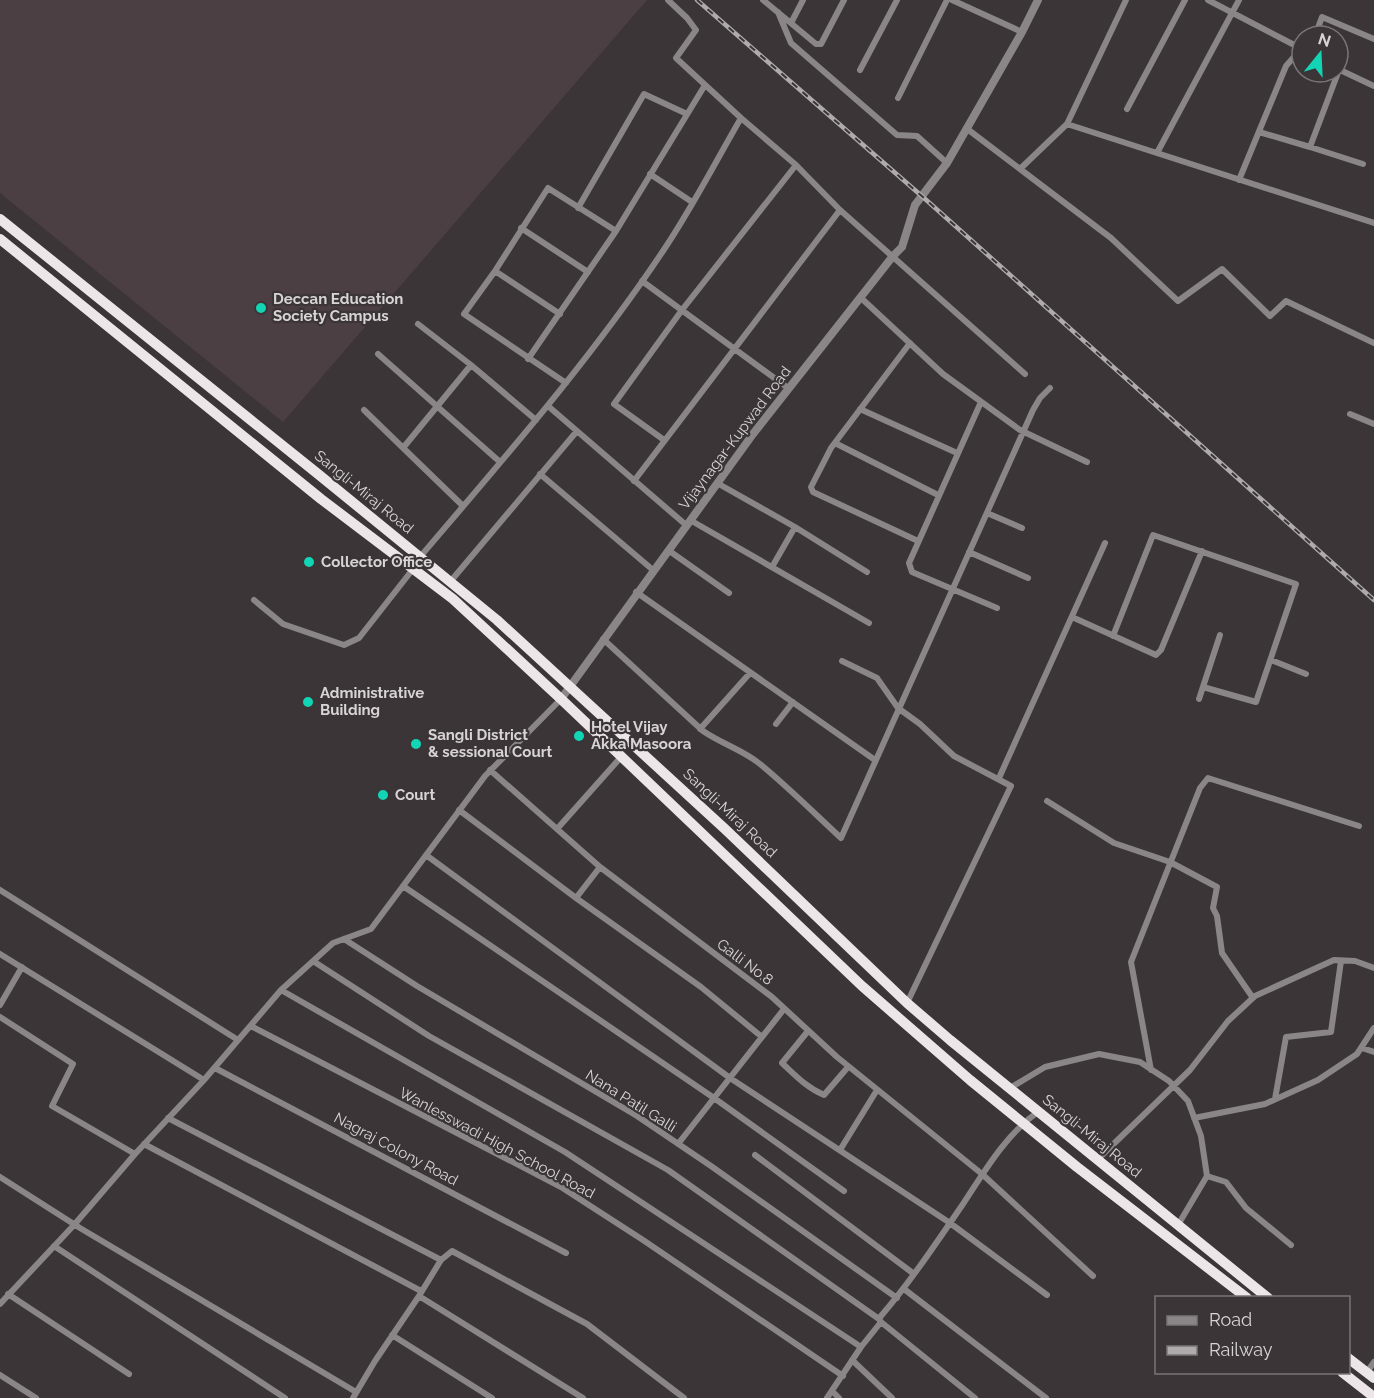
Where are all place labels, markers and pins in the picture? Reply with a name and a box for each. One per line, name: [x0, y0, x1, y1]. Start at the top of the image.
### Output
place label: Deccan Education Society Campus: [273, 290, 403, 325]
marker: Deccan Education Society Campus: [254, 301, 268, 315]
place label: Collector Office: [321, 553, 432, 571]
marker: Collector Office: [302, 555, 316, 569]
place label: Administrative Building: [320, 684, 424, 719]
marker: Administrative Building: [301, 695, 315, 709]
place label: Hotel Vijay Akka Masoora: [591, 718, 692, 753]
place label: Sangli District & sessional Court: [428, 726, 552, 761]
marker: Hotel Vijay Akka Masoora: [572, 729, 586, 743]
marker: Sangli District & sessional Court: [409, 737, 423, 751]
place label: Court: [395, 786, 435, 804]
marker: Court: [376, 788, 390, 802]

